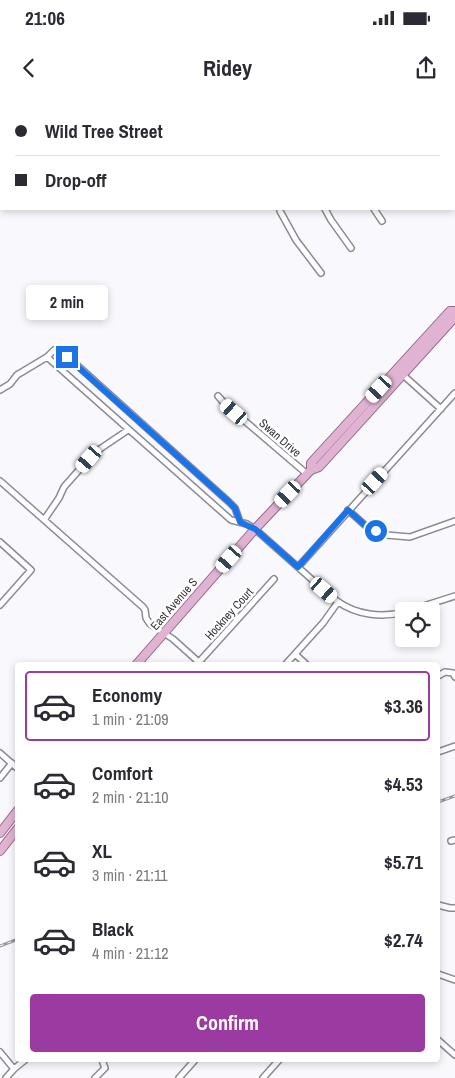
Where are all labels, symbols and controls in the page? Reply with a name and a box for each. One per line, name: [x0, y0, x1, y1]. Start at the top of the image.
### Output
text: 21:06: [25, 5, 65, 31]
text: Ridey: [203, 53, 252, 83]
icon: back: [15, 54, 43, 82]
icon: share: [412, 54, 440, 82]
text: Wild Tree Street: [45, 118, 163, 144]
text: Drop-off: [45, 167, 106, 193]
callout: 2 min: [26, 284, 108, 320]
text: 2 min: [50, 291, 84, 313]
route end: [56, 346, 78, 368]
car: [363, 373, 394, 405]
car: [217, 396, 250, 428]
street label: Swan Drive: [256, 415, 304, 461]
car: [73, 443, 104, 475]
car: [359, 465, 390, 497]
car: [272, 478, 303, 510]
route start: [365, 520, 387, 542]
car: [213, 543, 244, 575]
street label: East Avenue S: [147, 574, 201, 634]
car: [307, 574, 340, 606]
street label: Hockney Court: [201, 584, 257, 644]
map controls: [395, 602, 440, 647]
button: locate: [395, 602, 440, 647]
text: Economy: [92, 682, 162, 708]
icon: car: [32, 684, 77, 729]
text: $3.36: [384, 693, 423, 719]
text: 1 min · 21:09: [92, 708, 169, 730]
text: Comfort: [92, 760, 153, 786]
icon: car: [32, 762, 77, 807]
text: $4.53: [384, 771, 423, 797]
text: 2 min · 21:10: [92, 786, 169, 808]
text: XL: [92, 838, 112, 864]
icon: car: [32, 840, 77, 885]
text: $5.71: [384, 849, 423, 875]
text: 3 min · 21:11: [92, 864, 168, 886]
text: Black: [92, 916, 134, 942]
icon: car: [32, 918, 77, 963]
text: $2.74: [384, 927, 423, 953]
text: 4 min · 21:12: [92, 942, 169, 964]
button: Confirm: [30, 994, 425, 1052]

